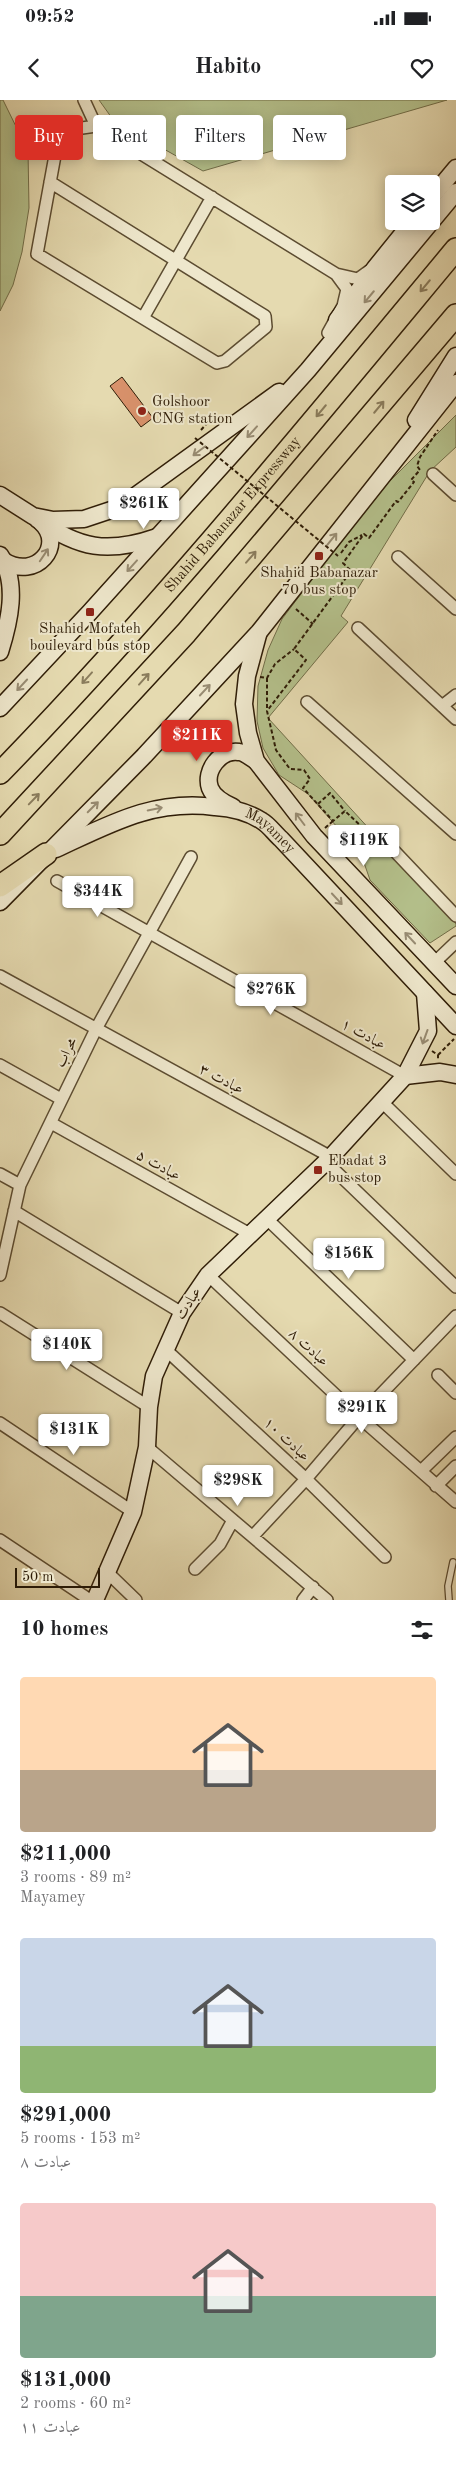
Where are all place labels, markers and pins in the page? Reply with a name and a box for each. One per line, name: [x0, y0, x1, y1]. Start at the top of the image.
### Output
place label: Golshoor CNG station: [152, 395, 233, 427]
marker: Golshoor CNG station: [136, 405, 148, 417]
pin: $261K: [109, 488, 179, 530]
marker: Shahid Babanazar 70 bus stop: [313, 550, 325, 562]
place label: Shahid Babanazar 70 bus stop: [260, 566, 378, 598]
marker: Shahid Mofateh boulevard bus stop: [84, 606, 96, 618]
place label: Shahid Mofateh boulevard bus stop: [30, 622, 150, 654]
pin: $211K: [162, 720, 232, 762]
pin: $119K: [329, 824, 399, 867]
pin: $344K: [63, 876, 133, 918]
pin: $276K: [236, 974, 306, 1016]
place label: Ebadat 3 bus stop: [328, 1154, 387, 1186]
marker: Ebadat 3 bus stop: [312, 1164, 324, 1176]
pin: $156K: [314, 1238, 384, 1280]
pin: $140K: [32, 1328, 102, 1371]
pin: $291K: [327, 1392, 397, 1434]
pin: $131K: [39, 1414, 109, 1456]
pin: $298K: [203, 1464, 273, 1507]

